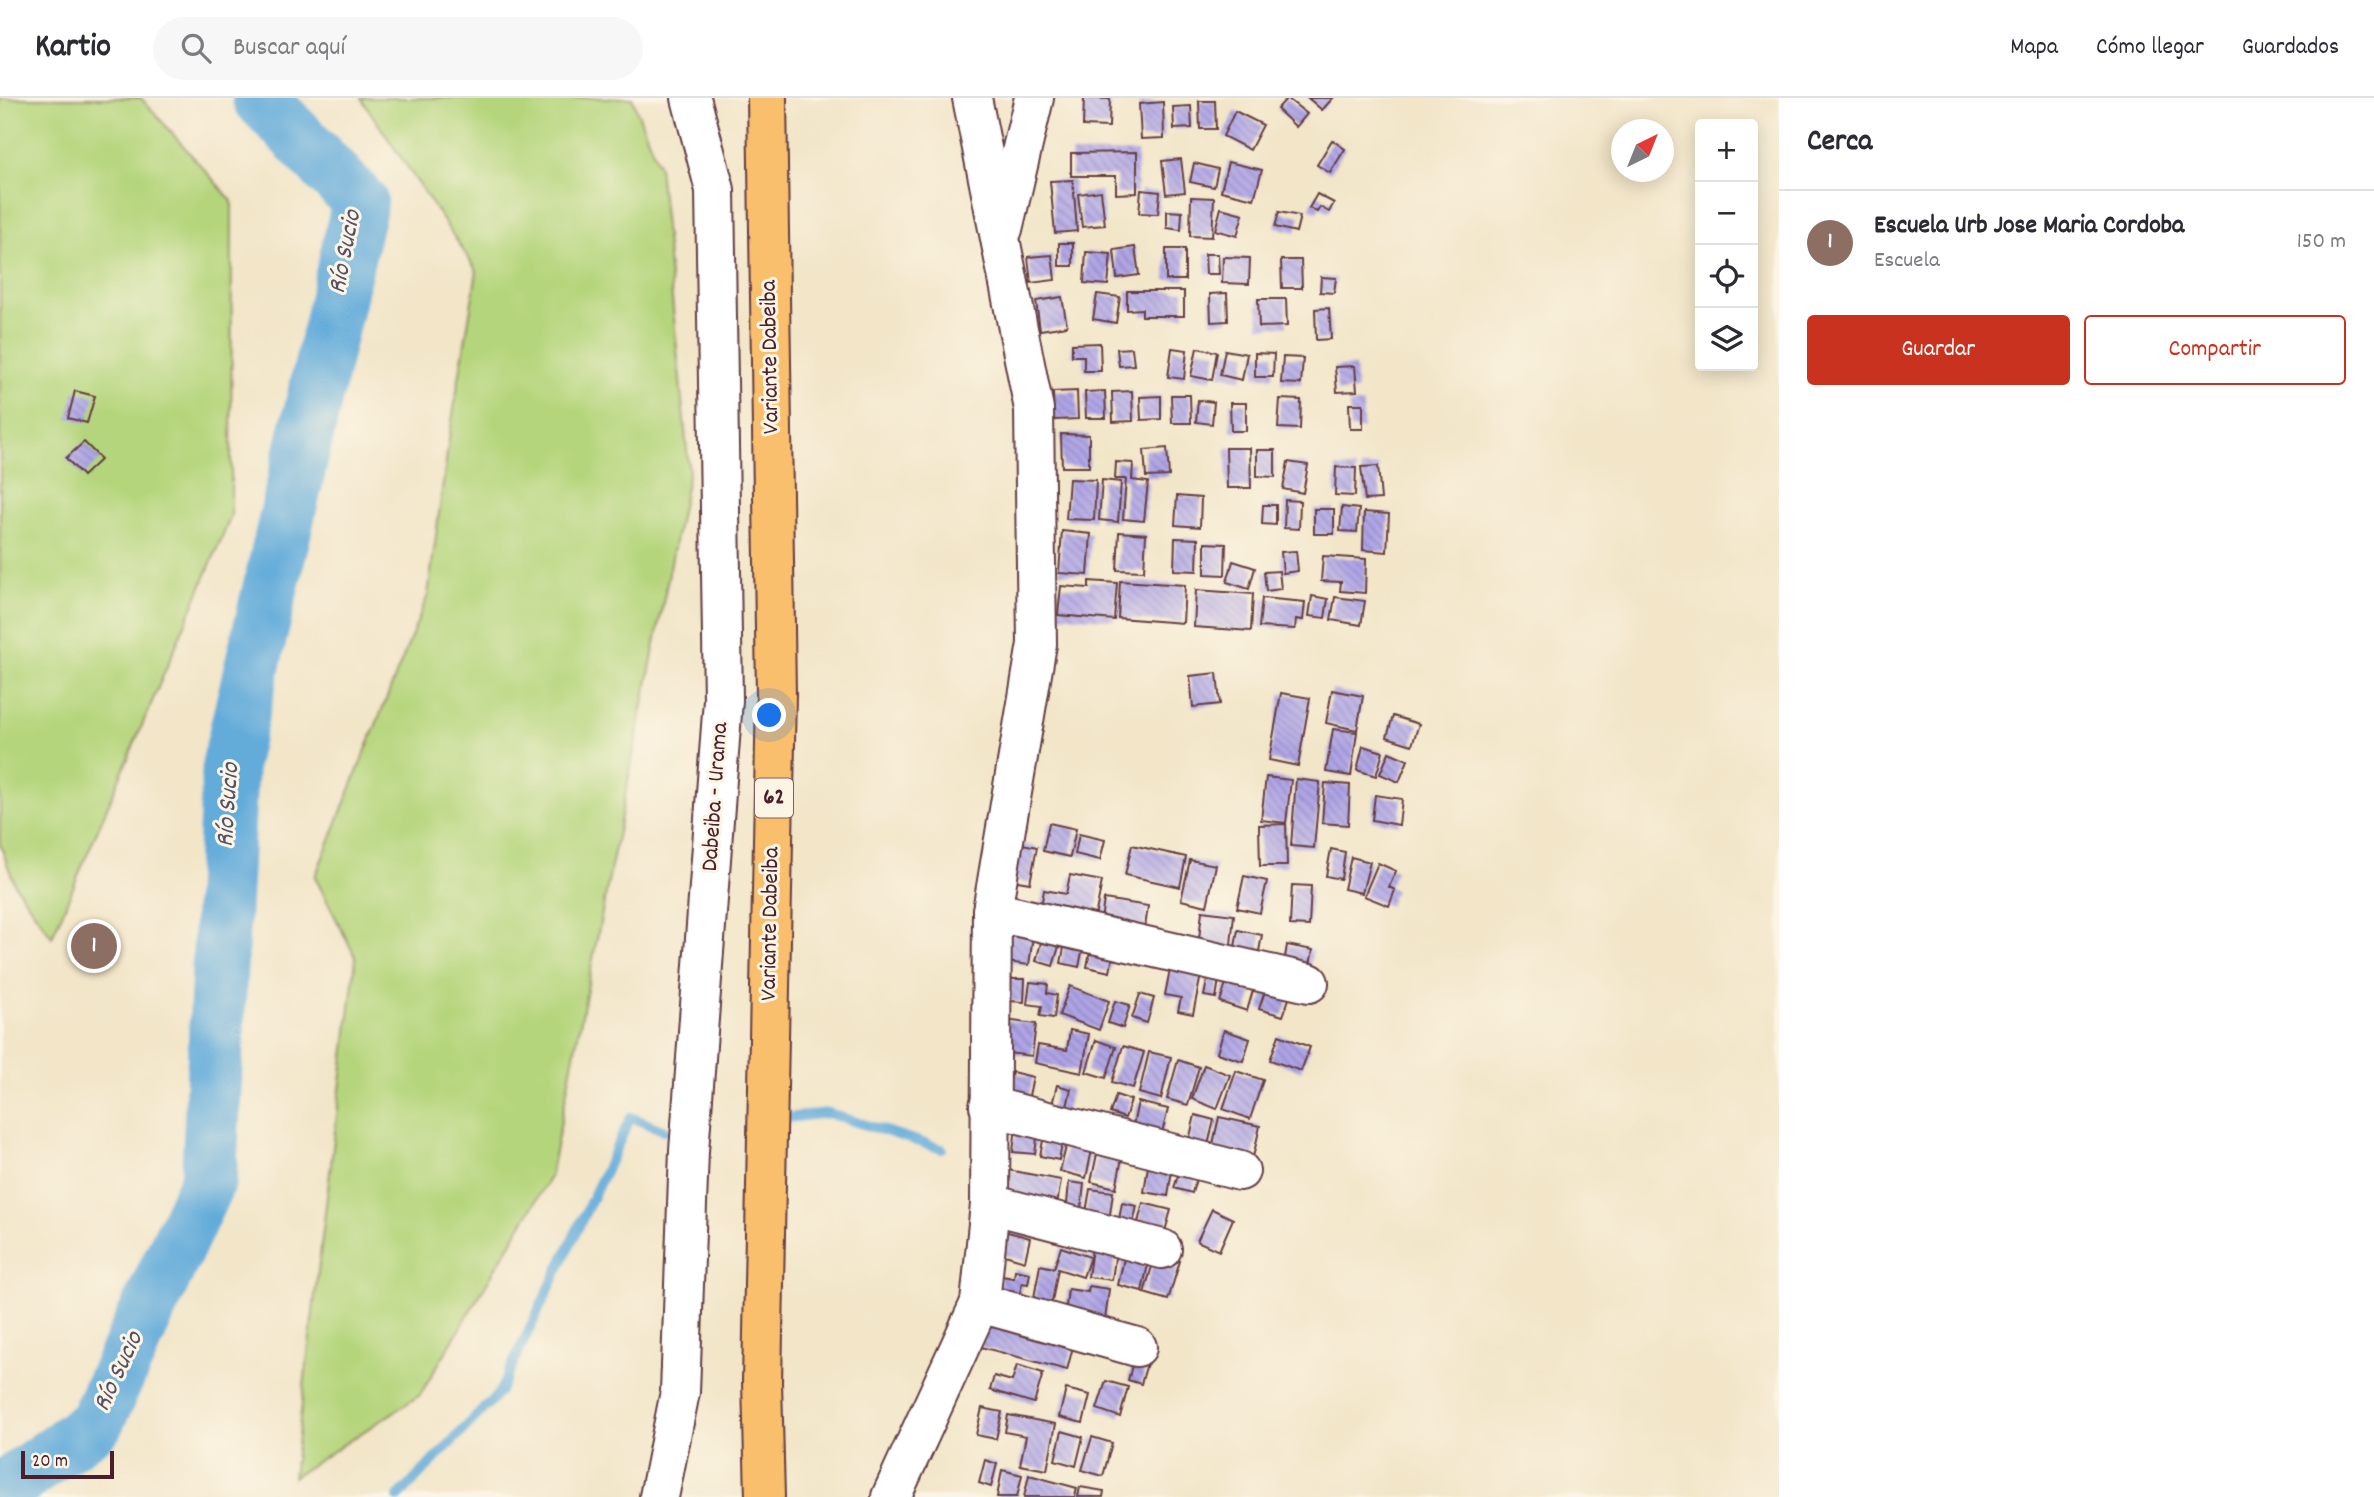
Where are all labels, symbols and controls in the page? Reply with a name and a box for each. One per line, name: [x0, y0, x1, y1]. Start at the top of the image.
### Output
search box: [153, 17, 643, 80]
text: Kartio: [35, 25, 111, 72]
icon: search: [177, 29, 215, 67]
text: Buscar aquí: [233, 30, 345, 67]
text: Mapa: [2010, 31, 2058, 65]
text: Cómo llegar: [2096, 31, 2204, 65]
text: Guardados: [2242, 31, 2339, 65]
north arrow: [1611, 119, 1674, 182]
map controls: [1695, 119, 1758, 371]
button: +: [1695, 119, 1758, 182]
text: Cerca: [1807, 122, 1872, 165]
button: −: [1695, 182, 1758, 245]
water label: Río Sucio: [320, 206, 372, 297]
text: Escuela Urb Jose Maria Cordoba: [1874, 208, 2184, 245]
text: 1: [1827, 226, 1833, 259]
text: 150 m: [2297, 226, 2346, 259]
button: locate: [1695, 245, 1758, 308]
text: Escuela: [1874, 245, 1940, 278]
street label: Variante Dabeiba: [753, 279, 789, 434]
button: layers: [1695, 308, 1758, 371]
button: Guardar: [1807, 315, 2070, 385]
button: Compartir: [2084, 315, 2346, 385]
your location: [752, 698, 786, 732]
street label: Dabeiba - Urama: [694, 721, 738, 873]
water label: Río Sucio: [208, 760, 250, 848]
road number: 62: [755, 778, 793, 818]
street label: Variante Dabeiba: [753, 846, 789, 1001]
pin: 1: [71, 920, 117, 972]
water label: Río Sucio: [84, 1325, 154, 1418]
scale bar: [21, 1448, 114, 1480]
text: 20 m: [32, 1449, 68, 1476]

